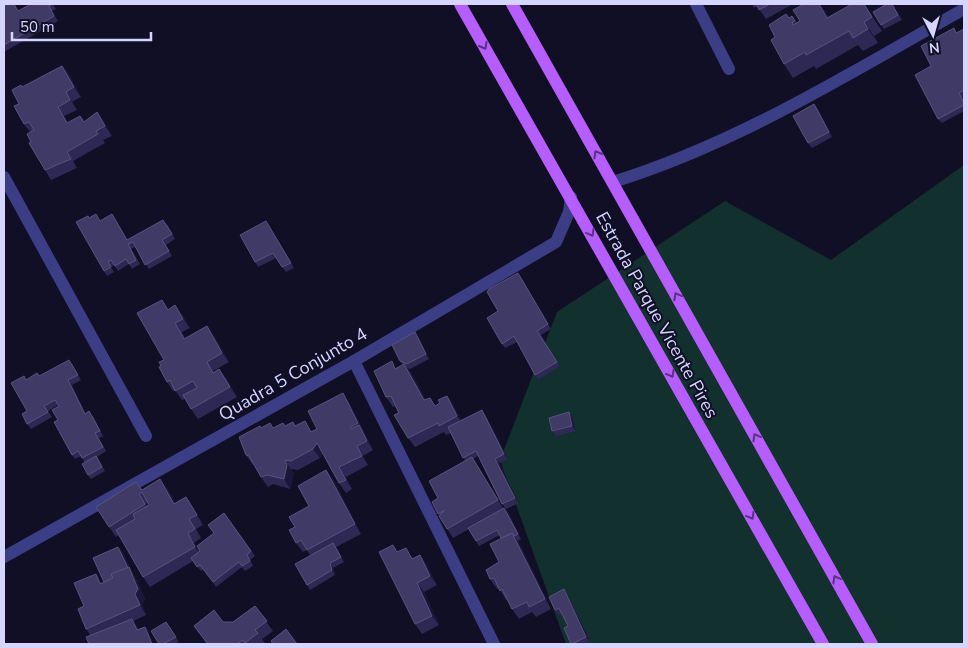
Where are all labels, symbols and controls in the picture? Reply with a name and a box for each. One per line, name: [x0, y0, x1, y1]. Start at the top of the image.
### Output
scale bar: [12, 10, 151, 42]
north arrow: [908, 10, 958, 60]
text: 50 m: [20, 17, 55, 37]
text: N: [928, 37, 941, 57]
one-way arrow: [478, 41, 488, 50]
one-way arrow: [593, 150, 603, 159]
street label: Estrada Parque Vicente Pires: [590, 208, 724, 422]
one-way arrow: [585, 227, 595, 236]
one-way arrow: [673, 292, 683, 301]
street label: Quadra 5 Conjunto 4: [214, 322, 372, 426]
one-way arrow: [664, 369, 674, 378]
one-way arrow: [753, 434, 763, 443]
one-way arrow: [744, 510, 754, 519]
one-way arrow: [832, 575, 842, 584]

